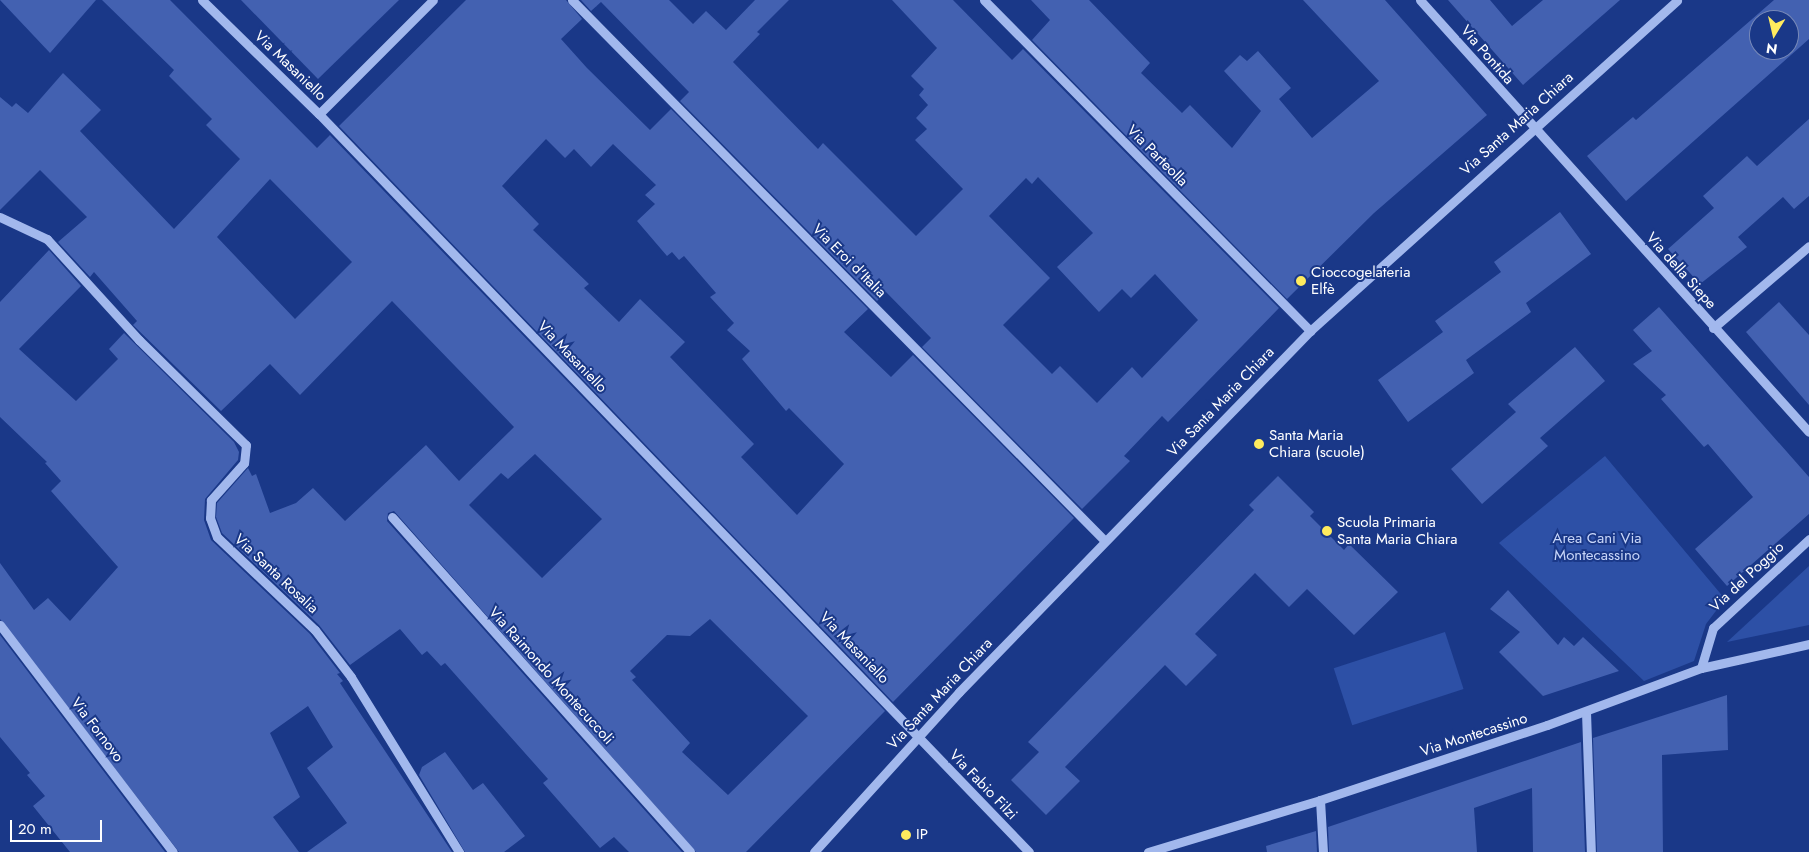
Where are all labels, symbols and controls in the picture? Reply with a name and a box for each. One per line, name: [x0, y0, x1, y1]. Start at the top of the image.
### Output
north arrow: [1749, 10, 1799, 60]
street label: Via Pontida: [1456, 22, 1518, 88]
street label: Via Masaniello: [250, 27, 330, 105]
text: N: [1765, 38, 1779, 60]
street label: Via Santa Maria Chiara: [1457, 69, 1577, 179]
street label: Via Parteolla: [1123, 122, 1191, 190]
street label: Via Eroi d'Italia: [808, 220, 890, 302]
street label: Via della Siepe: [1642, 229, 1720, 313]
place label: Cioccogelateria Elfè: [1311, 263, 1410, 298]
marker: Cioccogelateria Elfè: [1295, 275, 1307, 287]
street label: Via Masaniello: [533, 317, 611, 397]
street label: Via Santa Maria Chiara: [1164, 343, 1278, 461]
place label: Santa Maria Chiara (scuole): [1269, 426, 1365, 461]
marker: Santa Maria Chiara (scuole): [1253, 438, 1265, 450]
place label: Scuola Primaria Santa Maria Chiara: [1337, 513, 1457, 548]
marker: Scuola Primaria Santa Maria Chiara: [1321, 525, 1333, 537]
park label: Area Cani Via Montecassino: [1552, 529, 1642, 564]
street label: Via Santa Rosalia: [230, 530, 322, 618]
street label: Via del Poggio: [1706, 538, 1788, 616]
street label: Via Raimondo Montecuccoli: [485, 604, 617, 748]
street label: Via Masaniello: [815, 608, 893, 688]
street label: Via Santa Maria Chiara: [884, 635, 996, 753]
street label: Via Fornovo: [67, 694, 127, 766]
street label: Via Montecassino: [1418, 709, 1530, 761]
street label: Via Fabio Filzi: [945, 746, 1021, 824]
scale bar: [12, 810, 105, 842]
text: 20 m: [18, 818, 52, 840]
place label: IP: [916, 826, 928, 844]
marker: IP: [900, 829, 912, 841]

